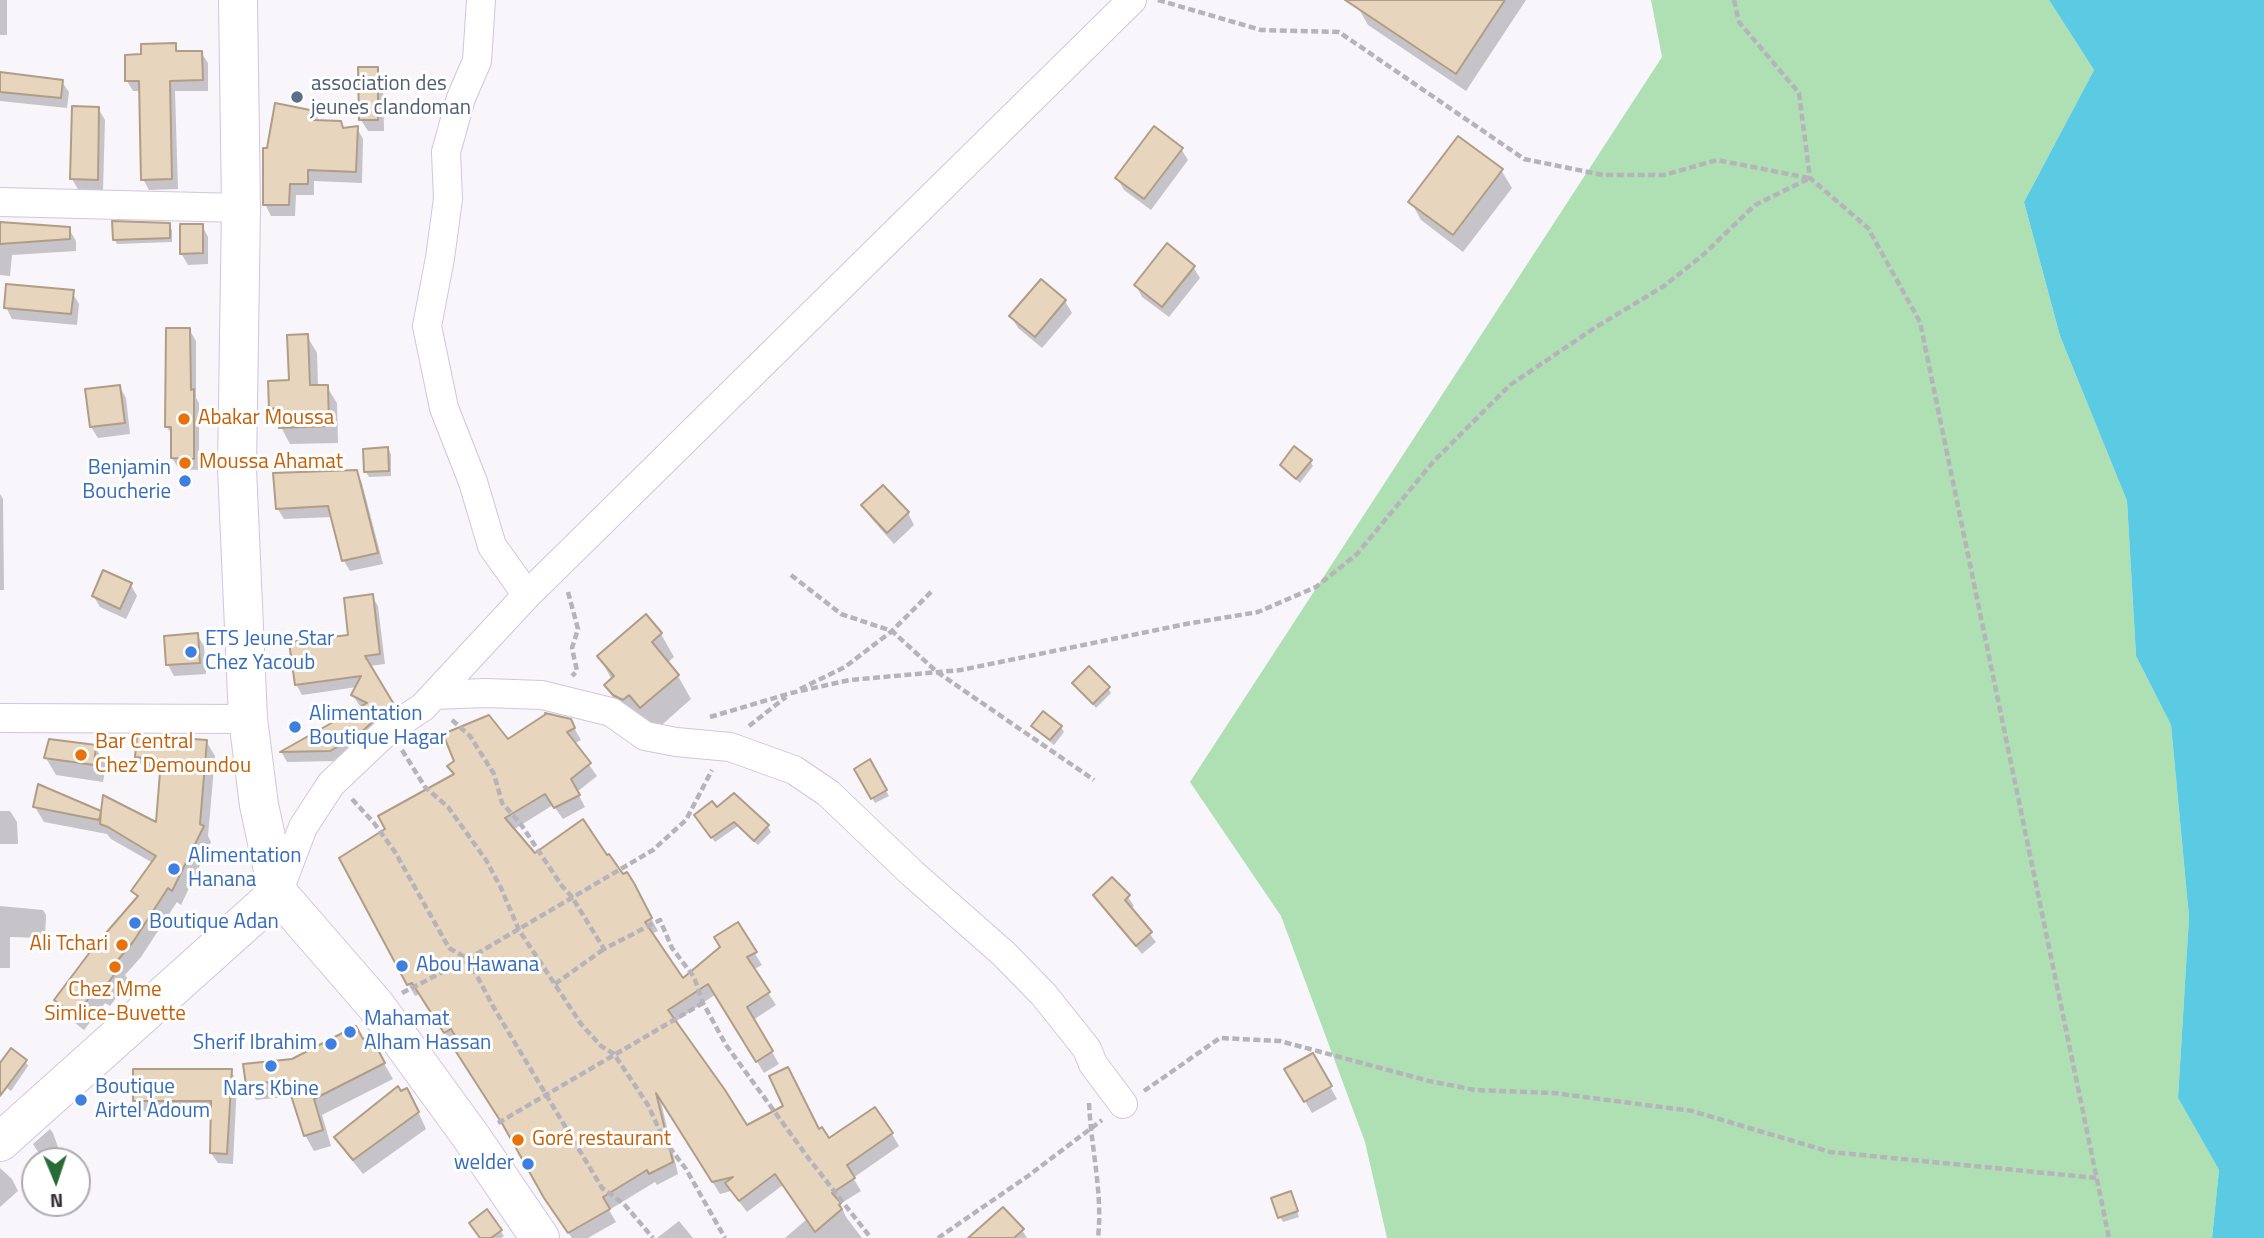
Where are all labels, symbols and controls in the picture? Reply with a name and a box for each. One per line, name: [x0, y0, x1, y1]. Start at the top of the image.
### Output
place label: association des jeunes clandoman: [311, 72, 471, 122]
marker: association des jeunes clandoman: [289, 89, 305, 105]
place label: Abakar Moussa: [198, 406, 334, 432]
marker: Abakar Moussa: [176, 411, 192, 427]
place label: Moussa Ahamat: [199, 450, 343, 476]
marker: Moussa Ahamat: [177, 455, 193, 471]
place label: Benjamin Boucherie: [82, 456, 171, 506]
marker: Benjamin Boucherie: [177, 473, 193, 489]
place label: ETS Jeune Star Chez Yacoub: [205, 627, 334, 677]
marker: ETS Jeune Star Chez Yacoub: [183, 644, 199, 660]
place label: Alimentation Boutique Hagar: [309, 702, 447, 752]
marker: Alimentation Boutique Hagar: [287, 719, 303, 735]
place label: Bar Central Chez Demoundou: [95, 730, 251, 780]
marker: Bar Central Chez Demoundou: [73, 747, 89, 763]
place label: Alimentation Hanana: [188, 844, 302, 894]
marker: Alimentation Hanana: [166, 861, 182, 877]
place label: Boutique Adan: [149, 910, 279, 936]
marker: Boutique Adan: [127, 915, 143, 931]
place label: Ali Tchari: [29, 932, 108, 958]
marker: Ali Tchari: [114, 937, 130, 953]
place label: Abou Hawana: [416, 953, 539, 979]
marker: Abou Hawana: [394, 958, 410, 974]
marker: Chez Mme Simlice-Buvette: [107, 959, 123, 975]
place label: Chez Mme Simlice-Buvette: [44, 978, 186, 1028]
place label: Mahamat Alham Hassan: [364, 1007, 491, 1057]
marker: Mahamat Alham Hassan: [342, 1024, 358, 1040]
place label: Sherif Ibrahim: [193, 1031, 317, 1057]
marker: Sherif Ibrahim: [323, 1036, 339, 1052]
marker: Nars Kbine: [263, 1058, 279, 1074]
place label: Boutique Airtel Adoum: [95, 1075, 210, 1125]
place label: Nars Kbine: [223, 1077, 319, 1103]
marker: Boutique Airtel Adoum: [73, 1092, 89, 1108]
place label: Goré restaurant: [532, 1127, 671, 1153]
marker: Goré restaurant: [510, 1132, 526, 1148]
north arrow: [21, 1147, 91, 1217]
place label: welder: [454, 1151, 514, 1177]
marker: welder: [520, 1156, 536, 1172]
text: N: [50, 1187, 64, 1216]

